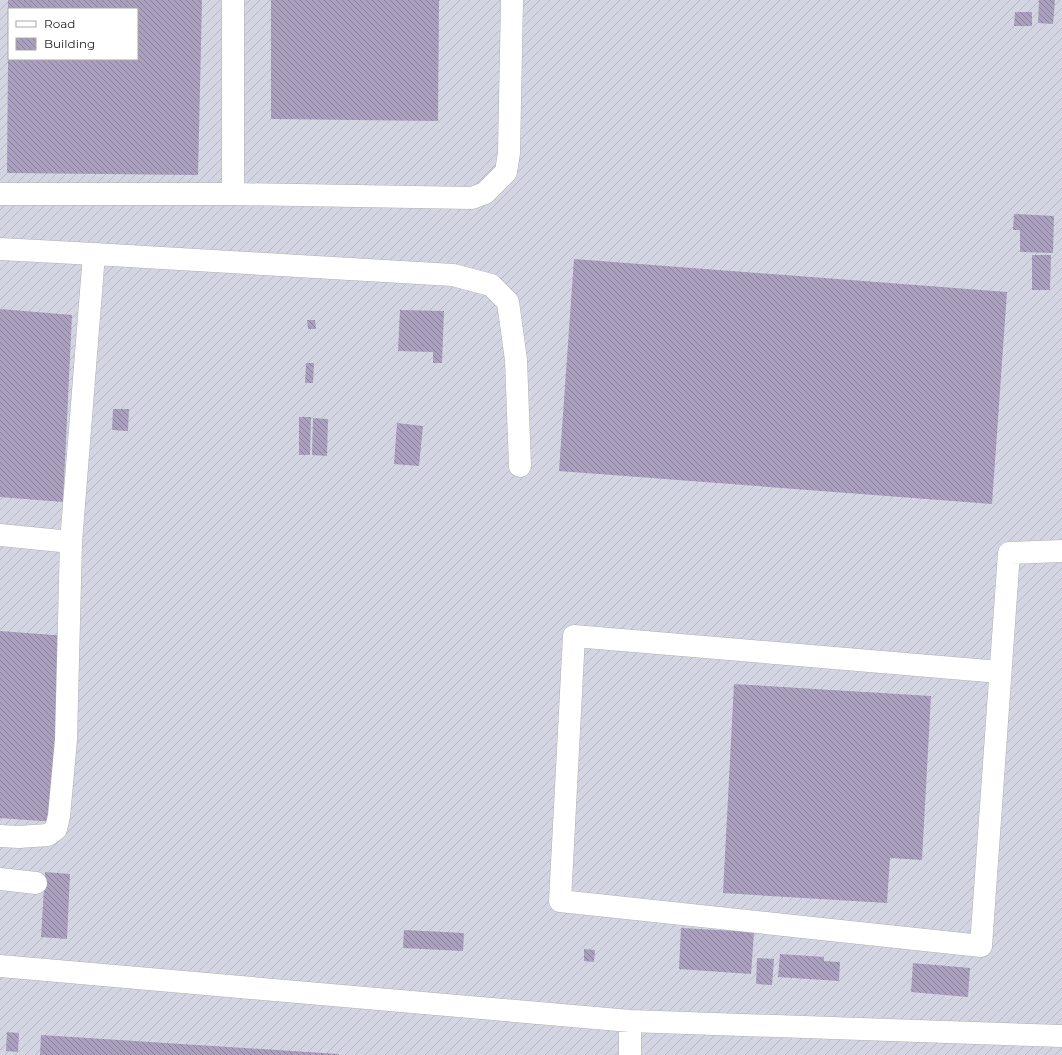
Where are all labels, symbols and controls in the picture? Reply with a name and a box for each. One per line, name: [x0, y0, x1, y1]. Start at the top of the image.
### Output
legend: [8, 8, 138, 60]
text: Road: [44, 16, 75, 31]
text: Building: [44, 36, 95, 51]

